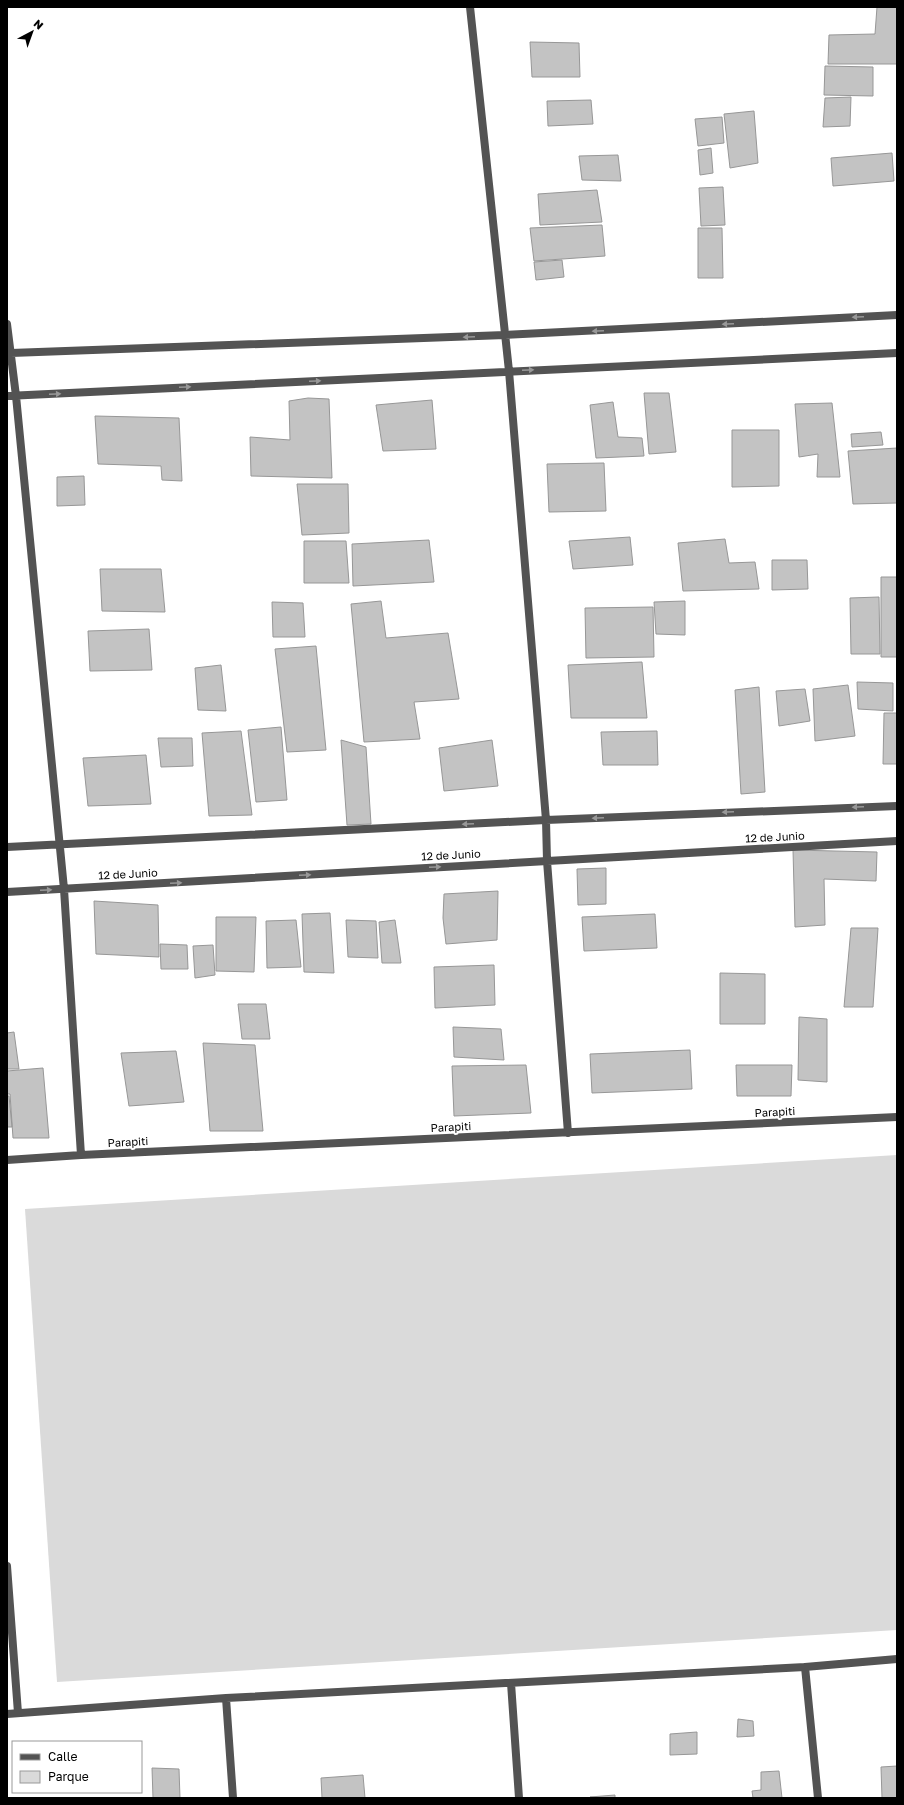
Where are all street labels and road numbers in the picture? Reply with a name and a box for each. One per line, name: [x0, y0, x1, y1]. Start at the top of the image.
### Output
street label: 12 de Junio: [745, 828, 805, 845]
street label: 12 de Junio: [421, 846, 481, 863]
street label: 12 de Junio: [98, 865, 158, 882]
street label: Parapiti: [754, 1104, 796, 1119]
street label: Parapiti: [430, 1119, 472, 1134]
street label: Parapiti: [107, 1134, 149, 1149]

